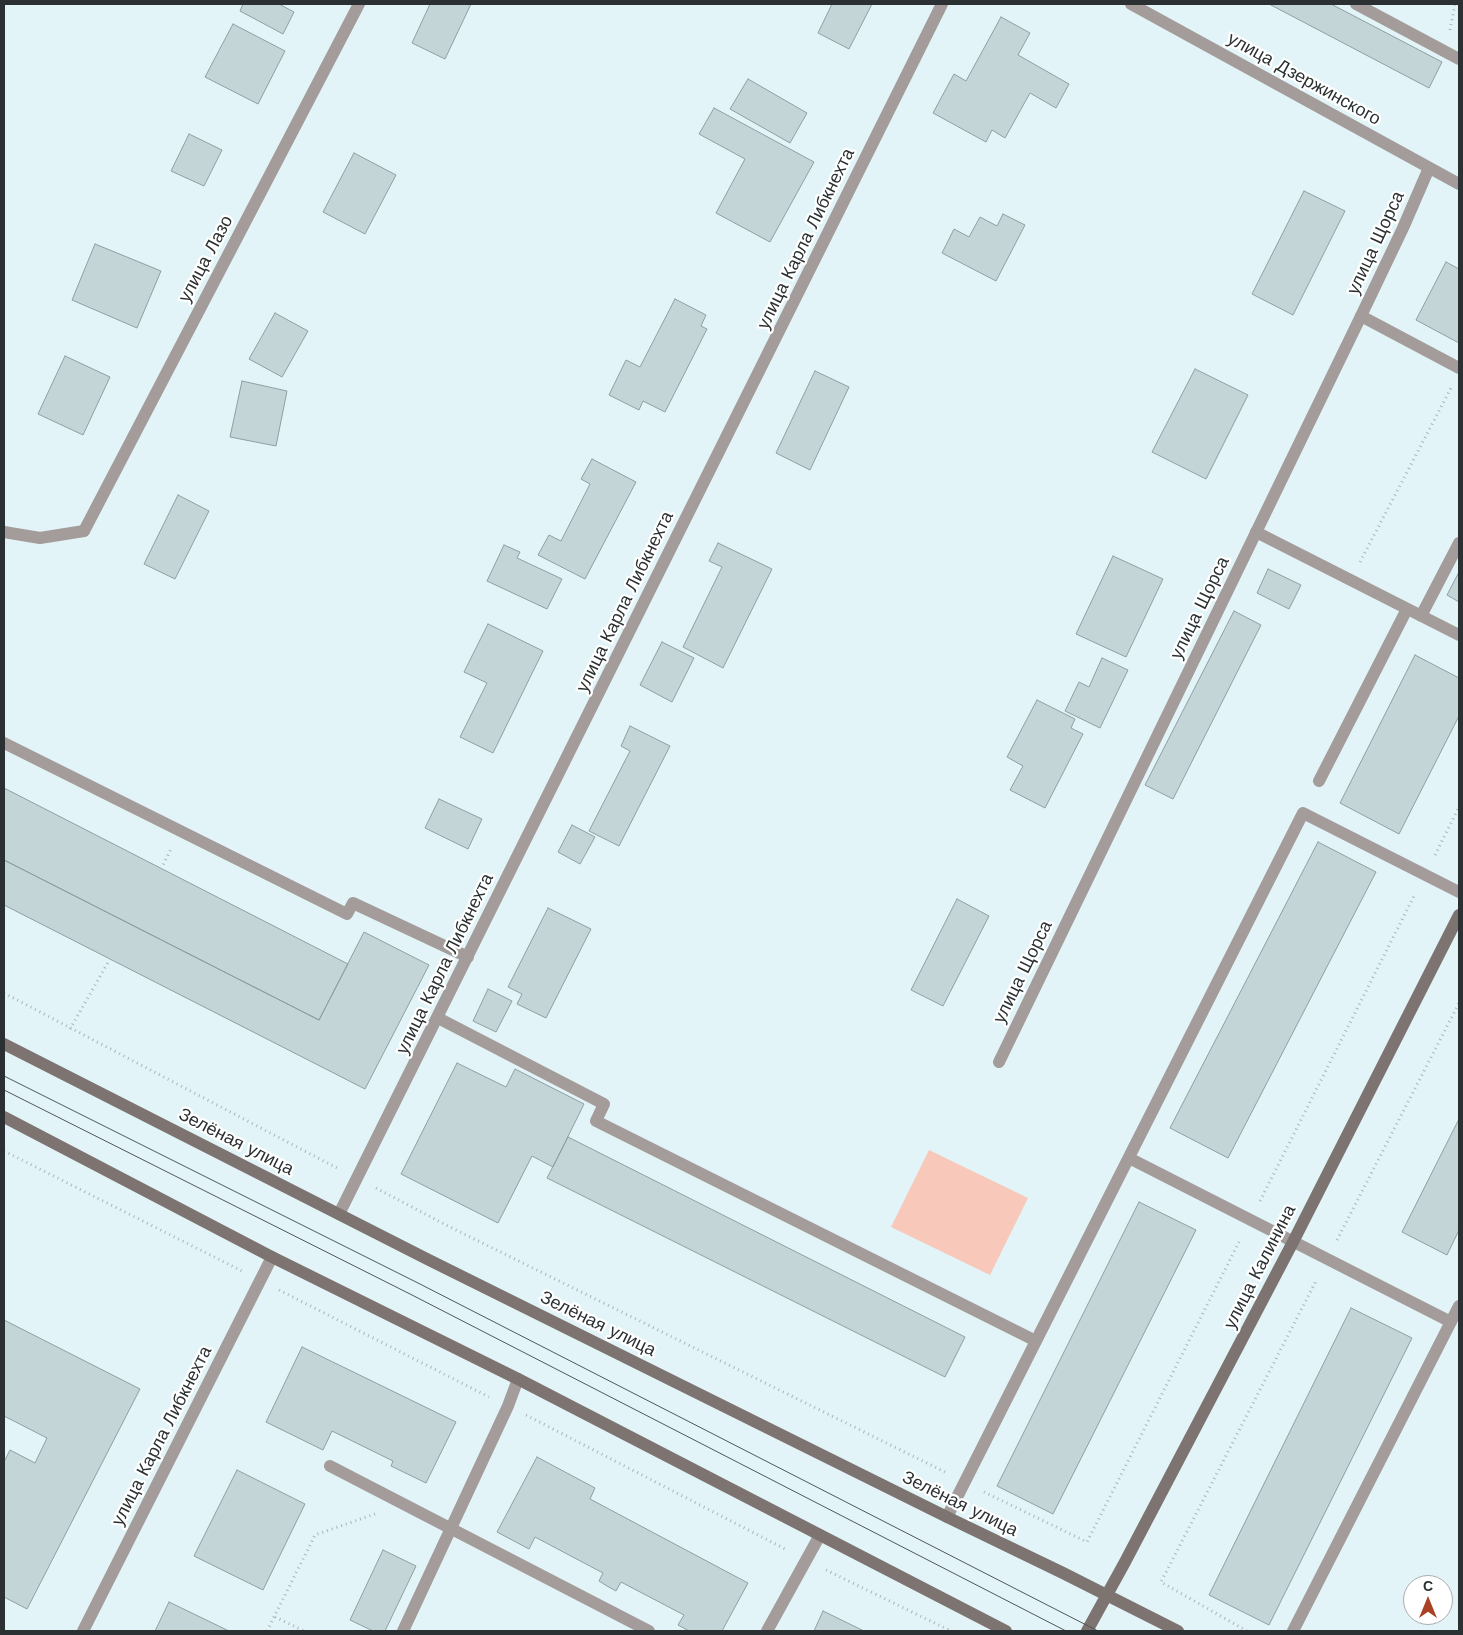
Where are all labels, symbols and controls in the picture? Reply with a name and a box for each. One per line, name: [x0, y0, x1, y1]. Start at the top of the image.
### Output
street label: улица Дзержинского: [1224, 28, 1384, 130]
street label: улица Карла Либкнехта: [753, 145, 859, 333]
street label: улица Щорса: [1343, 188, 1409, 298]
street label: улица Лазо: [174, 212, 238, 306]
street label: улица Карла Либкнехта: [572, 508, 678, 696]
street label: улица Щорса: [1166, 553, 1234, 663]
street label: улица Карла Либкнехта: [392, 870, 498, 1058]
street label: улица Щорса: [989, 917, 1057, 1027]
street label: Зелёная улица: [175, 1104, 297, 1180]
street label: улица Калинина: [1219, 1201, 1301, 1333]
street label: Зелёная улица: [537, 1287, 659, 1361]
street label: улица Карла Либкнехта: [107, 1343, 217, 1529]
street label: Зелёная улица: [899, 1467, 1021, 1541]
north arrow: [1403, 1575, 1453, 1625]
text: С: [1423, 1578, 1433, 1594]

